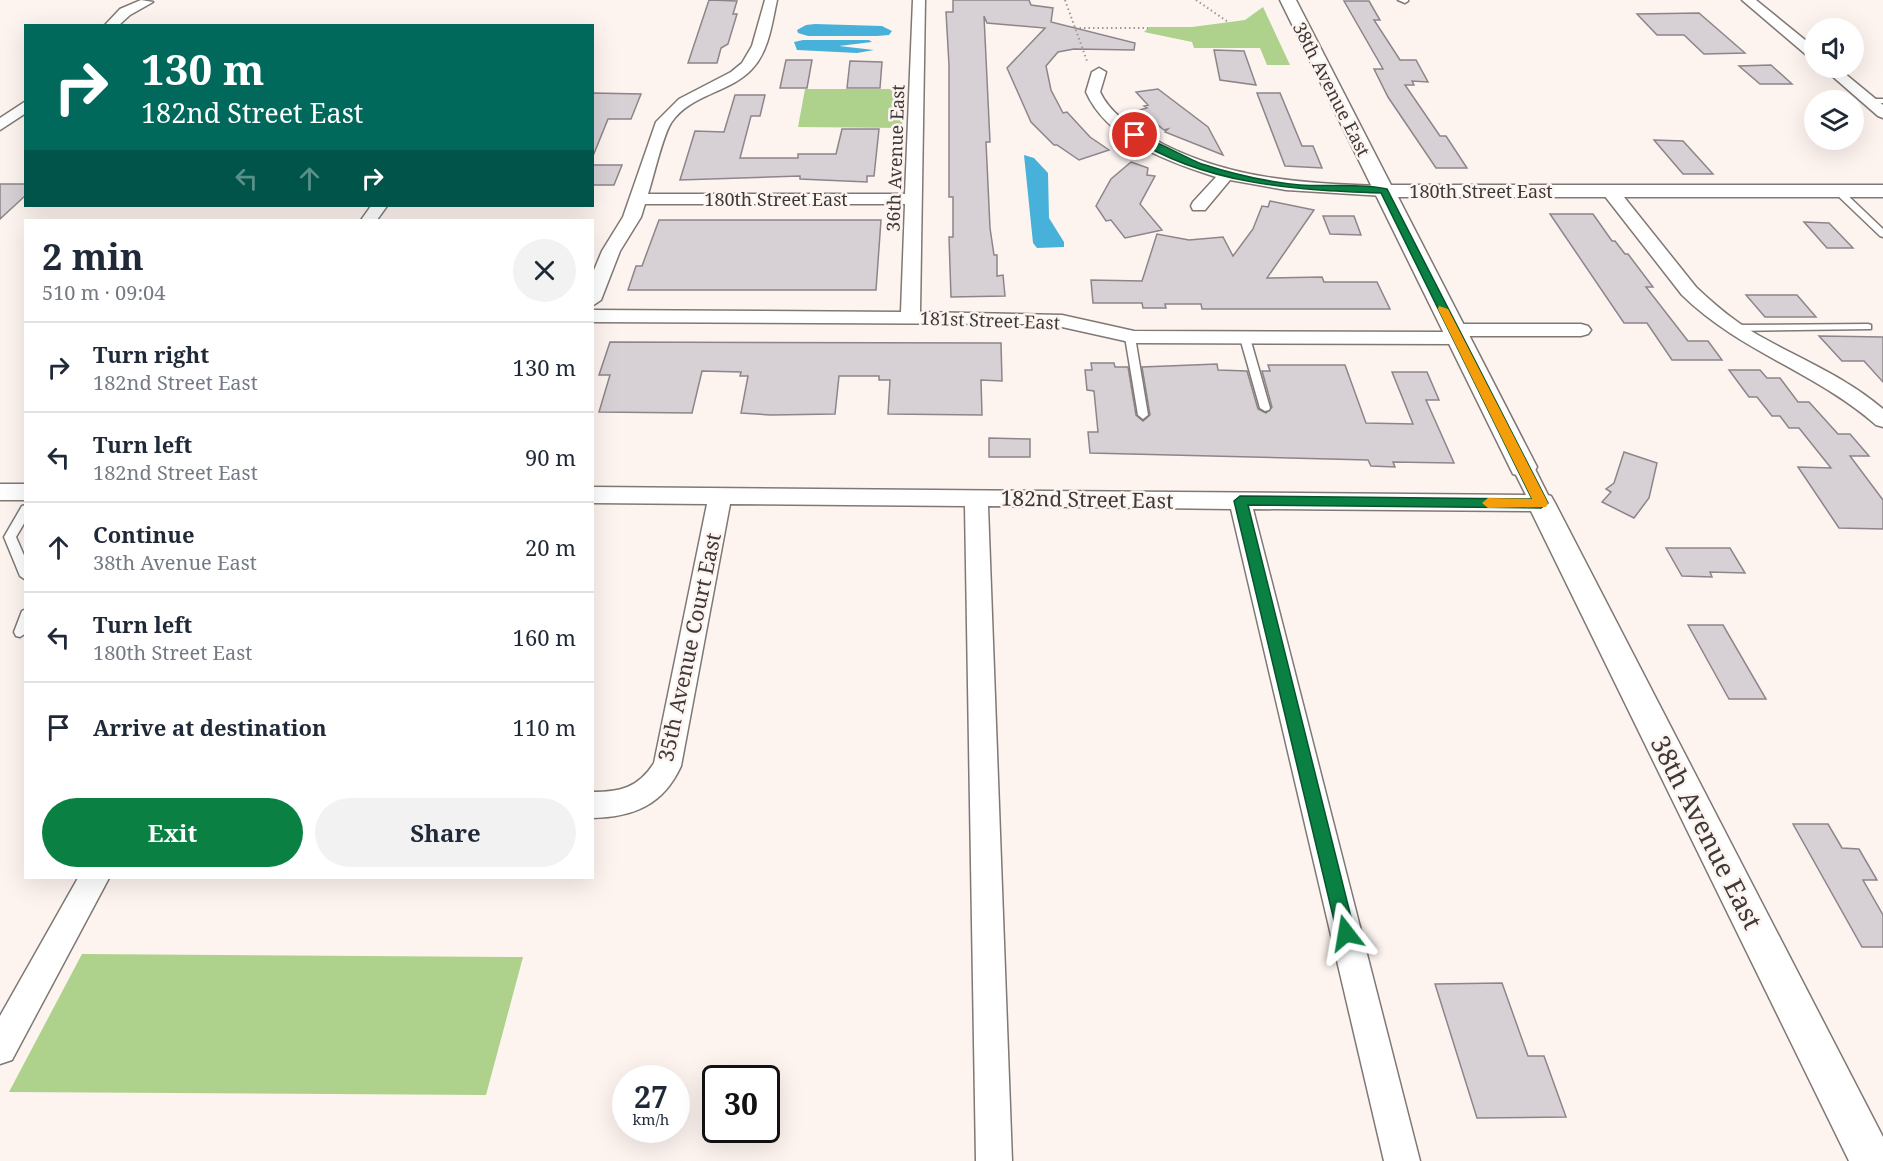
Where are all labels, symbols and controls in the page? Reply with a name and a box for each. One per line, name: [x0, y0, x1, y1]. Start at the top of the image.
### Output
street label: 38th Avenue East: [1288, 18, 1376, 160]
map controls: [1804, 18, 1864, 150]
button: sound: [1804, 18, 1864, 78]
text: 130 m: [141, 40, 265, 97]
icon: right: [42, 48, 120, 126]
street label: 36th Avenue East: [880, 84, 910, 232]
button: layers: [1804, 90, 1864, 150]
text: 182nd Street East: [141, 94, 363, 131]
pin: [1109, 109, 1160, 160]
icon: arrive: [1118, 118, 1151, 151]
icon: left: [230, 162, 263, 195]
icon: ahead: [293, 162, 326, 195]
icon: right: [356, 162, 389, 195]
street label: 180th Street East: [1409, 179, 1553, 203]
street label: 180th Street East: [704, 187, 848, 211]
text: 2 min: [42, 232, 144, 281]
button: close: [513, 239, 576, 302]
text: 510 m · 09:04: [42, 279, 165, 306]
street label: 181st Street East: [920, 306, 1060, 334]
text: Turn right: [93, 339, 209, 369]
icon: right: [42, 351, 75, 384]
text: 130 m: [513, 352, 576, 382]
text: 182nd Street East: [93, 369, 258, 396]
text: Turn left: [93, 429, 192, 459]
icon: left: [42, 441, 75, 474]
text: 90 m: [525, 442, 576, 472]
text: 182nd Street East: [93, 459, 258, 486]
street label: 182nd Street East: [1000, 483, 1174, 515]
text: Continue: [93, 519, 195, 549]
street label: 35th Avenue Court East: [651, 530, 727, 764]
icon: ahead: [42, 531, 75, 564]
text: 20 m: [525, 532, 576, 562]
text: 38th Avenue East: [93, 549, 257, 576]
text: Turn left: [93, 609, 192, 639]
icon: left: [42, 621, 75, 654]
text: 160 m: [513, 622, 576, 652]
text: 180th Street East: [93, 639, 252, 666]
icon: arrive: [42, 711, 75, 744]
text: Arrive at destination: [93, 712, 327, 742]
text: 110 m: [513, 712, 576, 742]
street label: 38th Avenue East: [1643, 729, 1771, 935]
button: Exit: [42, 798, 303, 867]
button: Share: [315, 798, 576, 867]
position arrow: [1314, 901, 1378, 965]
speed limit sign: 30: [702, 1065, 780, 1143]
text: 27: [634, 1076, 668, 1117]
text: km/h: [633, 1109, 669, 1129]

